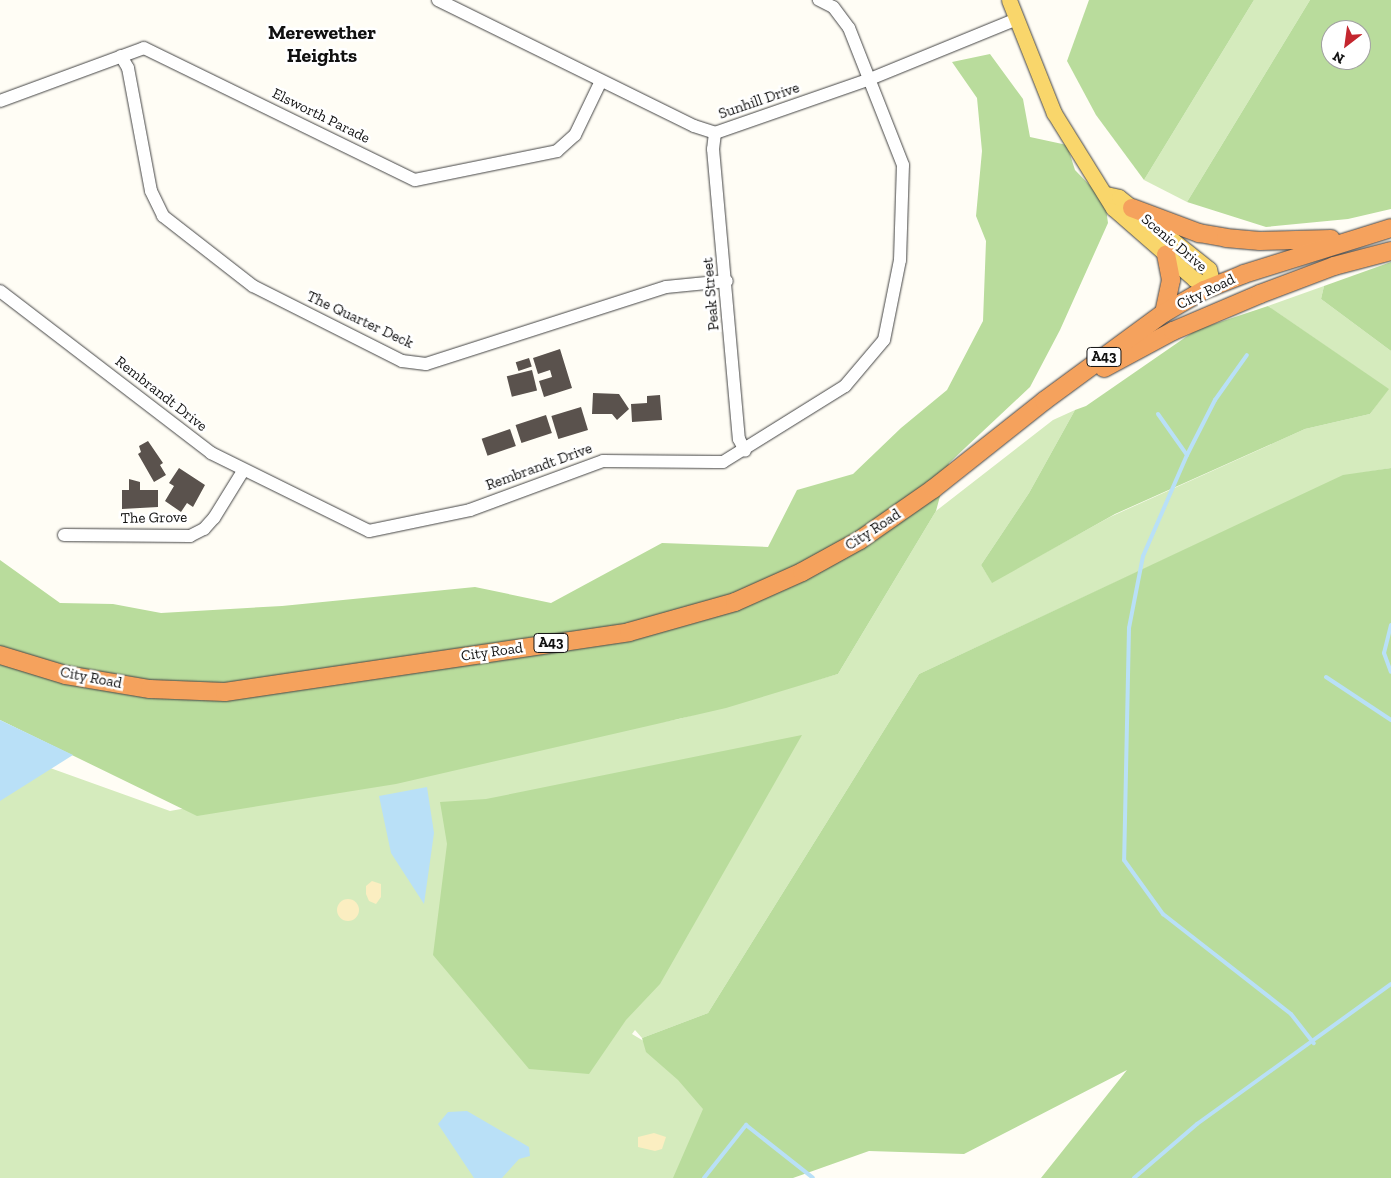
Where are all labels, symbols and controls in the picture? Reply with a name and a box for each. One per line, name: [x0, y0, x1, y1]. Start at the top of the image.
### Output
north arrow: [1321, 20, 1371, 70]
district label: Merewether Heights: [268, 21, 376, 68]
text: N: [1330, 48, 1348, 68]
street label: Sunhill Drive: [716, 79, 802, 123]
street label: Elsworth Parade: [269, 85, 373, 147]
street label: Scenic Drive: [1137, 210, 1211, 276]
street label: Peak Street: [699, 257, 723, 331]
street label: City Road: [1174, 270, 1238, 314]
street label: The Quarter Deck: [304, 287, 416, 353]
road number: A43: [1085, 346, 1123, 368]
street label: Rembrandt Drive: [111, 353, 211, 435]
street label: Rembrandt Drive: [483, 439, 595, 495]
street label: City Road: [842, 505, 904, 555]
street label: The Grove: [120, 508, 188, 528]
road number: A43: [532, 632, 570, 654]
street label: City Road: [460, 639, 524, 665]
street label: City Road: [58, 663, 124, 693]

